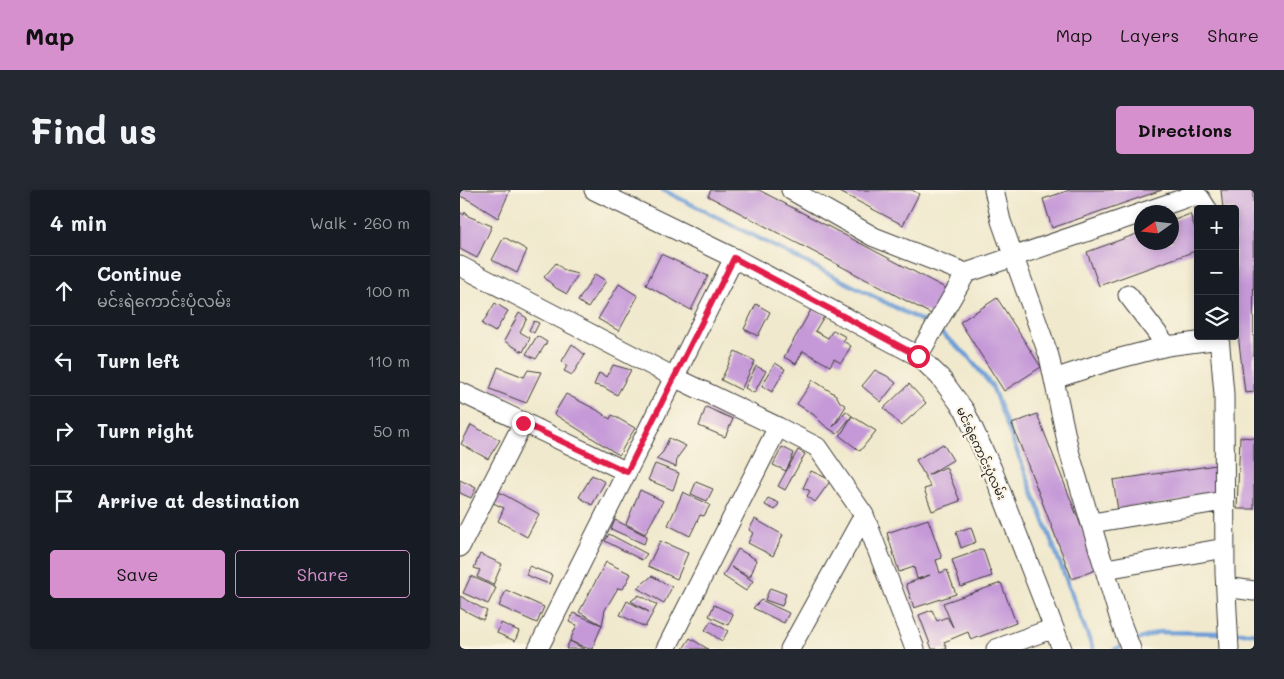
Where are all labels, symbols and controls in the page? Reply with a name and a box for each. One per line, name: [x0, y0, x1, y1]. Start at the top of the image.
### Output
text: Map: [25, 20, 74, 51]
text: Map: [1056, 23, 1092, 47]
text: Layers: [1120, 23, 1179, 47]
text: Share: [1207, 23, 1259, 47]
button: Directions: [1116, 106, 1254, 154]
text: Find us: [30, 107, 157, 153]
north arrow: [1134, 205, 1179, 250]
map controls: [1194, 205, 1239, 340]
button: +: [1194, 205, 1239, 250]
text: 4 min: [50, 209, 107, 236]
text: Walk · 260 m: [310, 212, 410, 233]
button: −: [1194, 250, 1239, 295]
text: Continue: [97, 261, 182, 286]
icon: ahead: [50, 277, 78, 305]
text: 100 m: [365, 280, 410, 301]
text: မင်းရဲကောင်းပုံလမ်း: [97, 290, 231, 311]
button: layers: [1194, 295, 1239, 340]
route start: [907, 345, 930, 368]
icon: left: [50, 347, 78, 375]
text: Turn left: [97, 348, 180, 373]
text: 110 m: [368, 350, 410, 371]
street label: မင်းရဲကောင်းပုံလမ်း: [951, 404, 1010, 503]
route end: [512, 412, 535, 435]
icon: right: [50, 417, 78, 445]
text: Turn right: [97, 418, 194, 443]
text: 50 m: [373, 420, 410, 441]
icon: arrive: [50, 487, 78, 515]
text: Arrive at destination: [97, 488, 300, 513]
button: Save: [50, 550, 225, 598]
button: Share: [235, 550, 410, 598]

